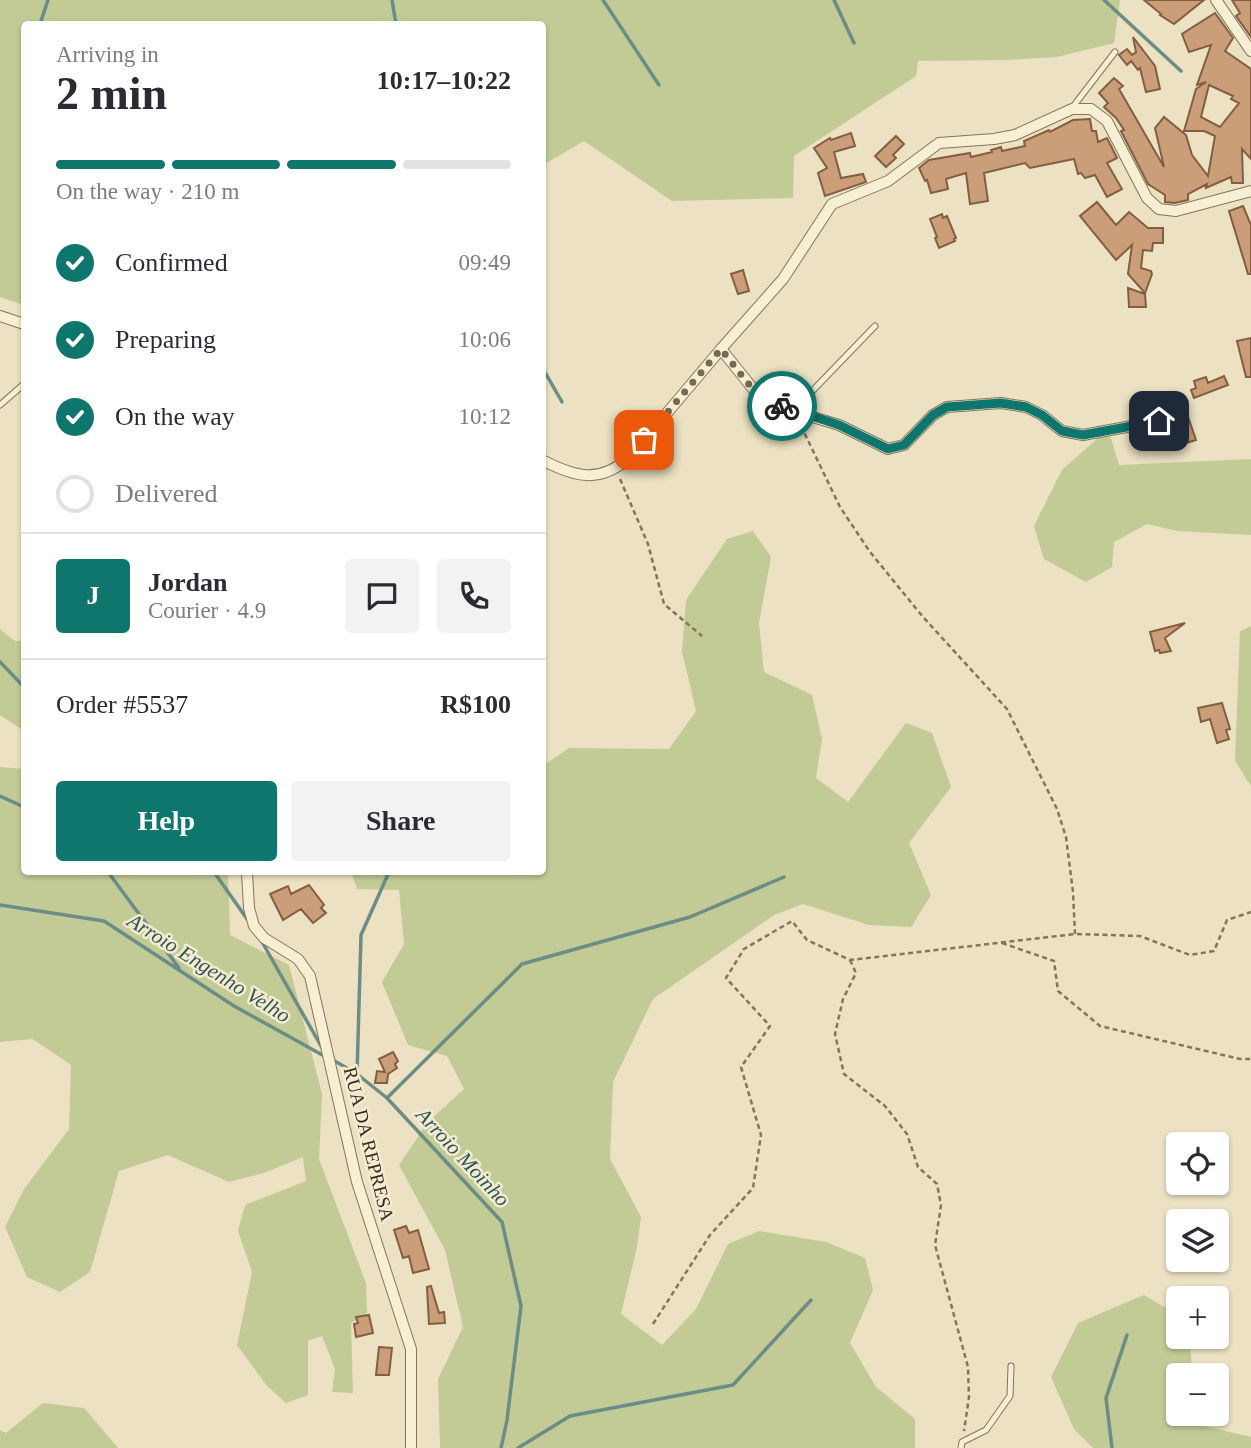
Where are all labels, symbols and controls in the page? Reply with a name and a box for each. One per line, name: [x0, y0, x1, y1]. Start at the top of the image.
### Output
text: Arriving in: [56, 42, 159, 67]
text: 10:17–10:22: [377, 66, 511, 95]
text: 2 min: [56, 68, 167, 119]
text: On the way · 210 m: [56, 179, 239, 204]
icon: check: [56, 244, 94, 282]
text: Confirmed: [115, 248, 228, 277]
text: 09:49: [459, 250, 511, 275]
icon: check: [56, 321, 94, 359]
text: Preparing: [115, 325, 216, 354]
text: 10:06: [459, 327, 511, 352]
courier: [747, 371, 817, 441]
icon: bike: [763, 387, 801, 425]
pin: [1129, 391, 1189, 451]
icon: check: [56, 398, 94, 436]
text: On the way: [115, 402, 235, 431]
icon: home: [1140, 402, 1178, 440]
text: 10:12: [459, 404, 511, 429]
pin: [614, 410, 674, 470]
icon: bag: [625, 421, 663, 459]
text: Delivered: [115, 479, 218, 508]
button: chat: [345, 559, 419, 633]
button: phone: [437, 559, 511, 633]
text: Jordan: [148, 568, 227, 597]
text: J: [87, 581, 100, 610]
text: Courier · 4.9: [148, 598, 266, 623]
text: Order #5537: [56, 690, 188, 719]
text: R$100: [440, 690, 511, 719]
button: Help: [56, 781, 277, 861]
button: Share: [291, 781, 511, 861]
water label: Arroio Engenho Velho: [122, 907, 295, 1028]
street label: RUA DA REPRESA: [340, 1065, 398, 1224]
water label: Arroio Moinho: [410, 1101, 515, 1211]
map controls: [1166, 1132, 1229, 1426]
button: locate: [1166, 1132, 1229, 1195]
button: layers: [1166, 1209, 1229, 1272]
button: +: [1166, 1286, 1229, 1349]
button: −: [1166, 1363, 1229, 1426]

